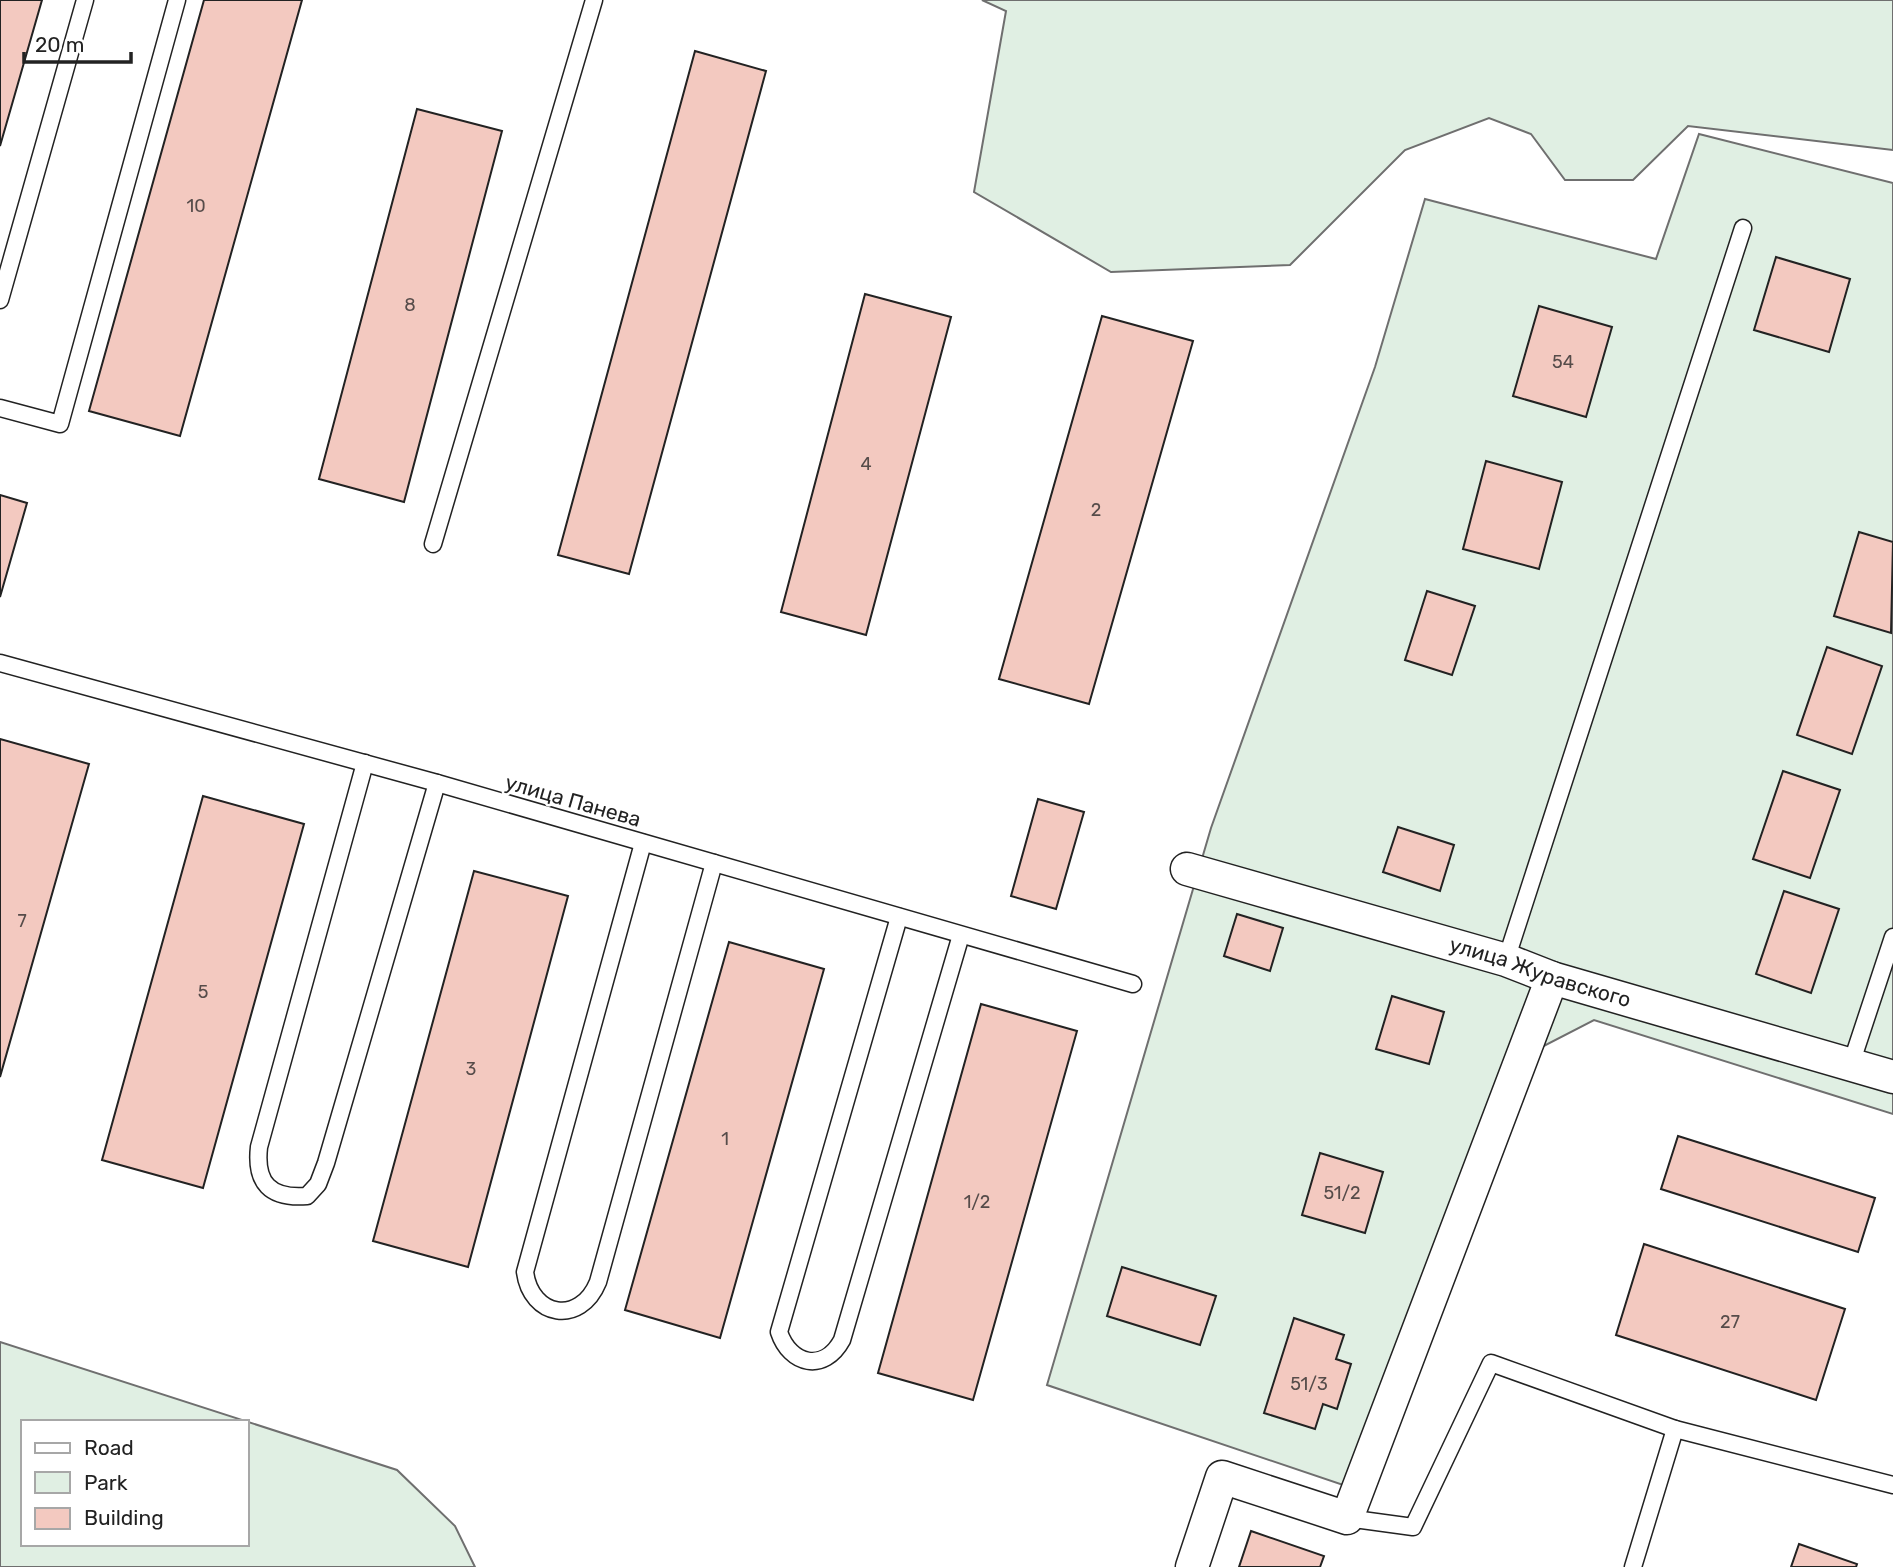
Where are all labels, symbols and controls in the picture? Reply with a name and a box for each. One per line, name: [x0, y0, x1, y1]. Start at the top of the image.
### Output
scale bar: [24, 21, 131, 65]
text: 20 m: [35, 32, 84, 57]
house number: 10: [186, 195, 206, 217]
house number: 8: [404, 294, 416, 316]
house number: 54: [1552, 351, 1574, 373]
house number: 4: [860, 453, 872, 475]
house number: 2: [1091, 499, 1101, 521]
street label: улица Панева: [502, 769, 644, 832]
house number: 7: [17, 910, 27, 932]
street label: улица Журавского: [1447, 932, 1634, 1012]
house number: 5: [198, 981, 208, 1003]
house number: 3: [466, 1058, 476, 1080]
house number: 1: [721, 1128, 729, 1150]
house number: 51/2: [1323, 1182, 1361, 1204]
house number: 1/2: [964, 1191, 990, 1213]
house number: 27: [1720, 1311, 1740, 1333]
house number: 51/3: [1290, 1373, 1328, 1395]
legend: [21, 1420, 248, 1546]
text: Road: [84, 1435, 134, 1460]
text: Park: [84, 1470, 128, 1495]
text: Building: [84, 1505, 164, 1530]

